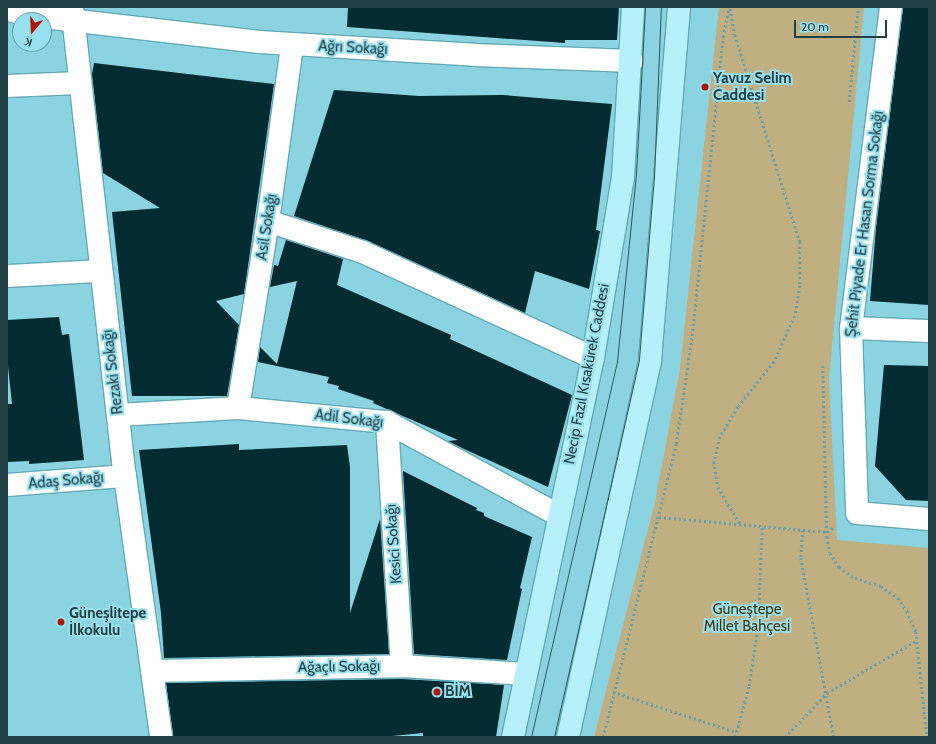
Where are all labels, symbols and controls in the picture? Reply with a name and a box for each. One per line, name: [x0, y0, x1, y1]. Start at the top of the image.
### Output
north arrow: [12, 12, 52, 52]
scale bar: [796, 12, 889, 38]
text: 20 m: [801, 19, 829, 34]
text: K: [23, 35, 34, 50]
street label: Ağrı Sokağı: [318, 37, 388, 59]
place label: Yavuz Selim Caddesi: [713, 69, 792, 104]
marker: Yavuz Selim Caddesi: [700, 82, 710, 92]
street label: Şehit Piyade Er Hasan Sorma Sokağı: [842, 110, 888, 338]
street label: Asil Sokağı: [253, 192, 281, 262]
street label: Necip Fazıl Kısakürek Caddesi: [561, 282, 613, 466]
street label: Rezaki Sokağı: [99, 328, 127, 416]
street label: Adil Sokağı: [314, 406, 384, 432]
street label: Adaş Sokağı: [28, 469, 104, 493]
street label: Kesici Sokağı: [382, 504, 406, 584]
park label: Güneştepe Millet Bahçesi: [704, 600, 790, 635]
place label: Güneşlitepe İlkokulu: [69, 604, 146, 639]
marker: Güneşlitepe İlkokulu: [56, 617, 66, 627]
street label: Ağaçlı Sokağı: [298, 657, 380, 677]
place label: BİM: [445, 683, 471, 701]
marker: BİM: [432, 687, 442, 697]

